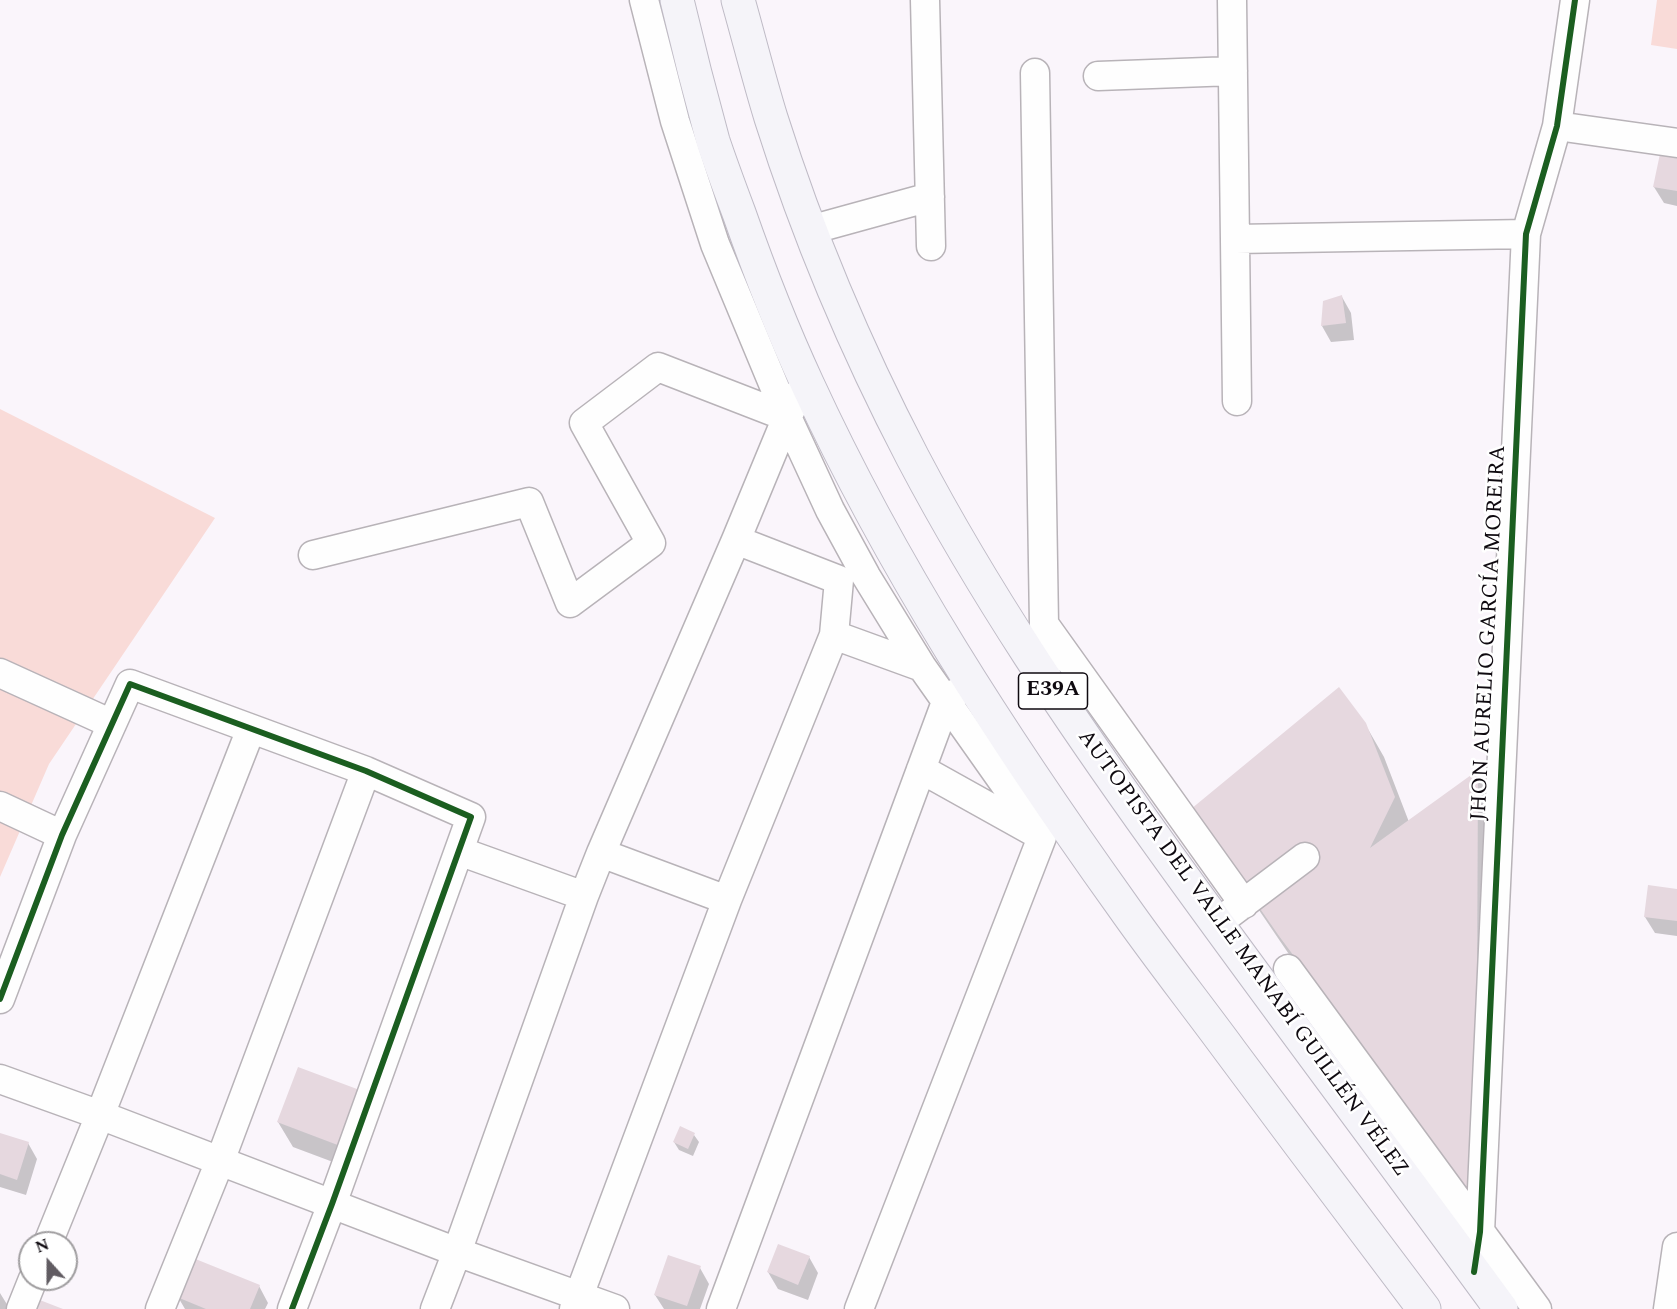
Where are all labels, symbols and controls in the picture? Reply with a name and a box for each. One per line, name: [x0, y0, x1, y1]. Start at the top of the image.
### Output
street label: JHON AURELIO GARCÍA MOREIRA: [1467, 445, 1513, 821]
road number: E39A: [1018, 673, 1088, 709]
street label: AUTOPISTA DEL VALLE MANABÍ GUILLÉN VÉLEZ: [1071, 725, 1413, 1183]
north arrow: [18, 1231, 78, 1291]
text: N: [32, 1233, 53, 1260]

